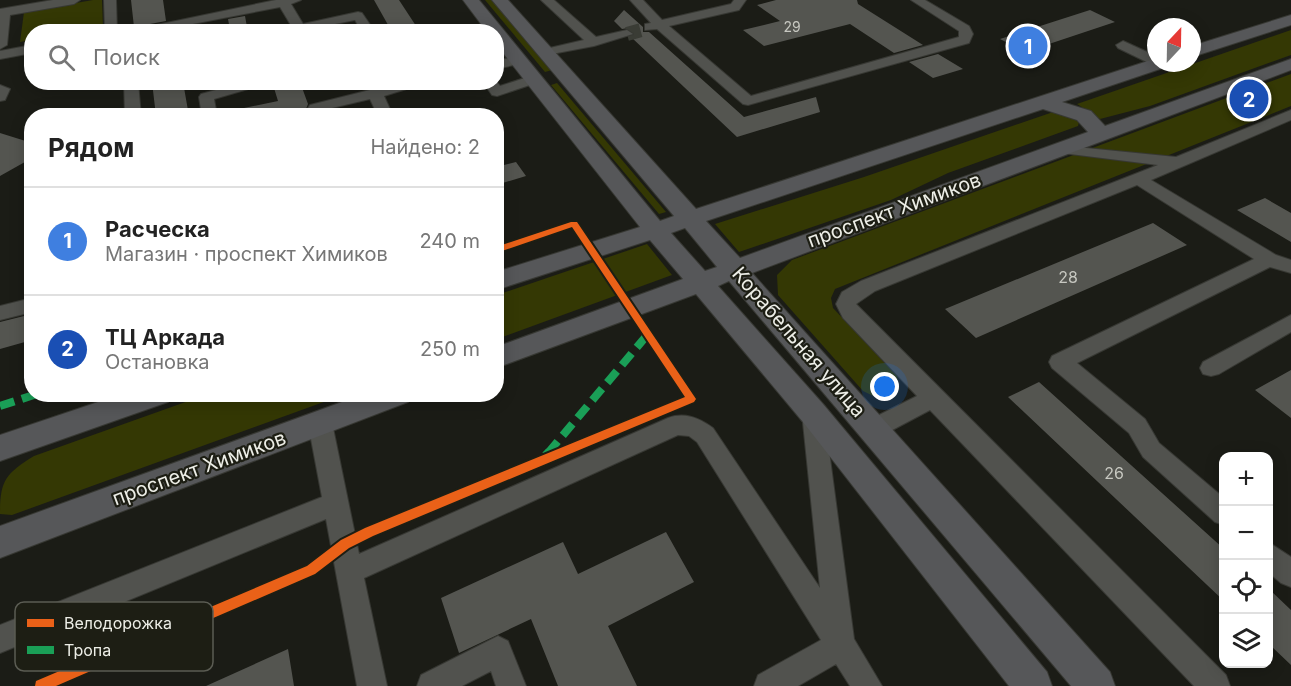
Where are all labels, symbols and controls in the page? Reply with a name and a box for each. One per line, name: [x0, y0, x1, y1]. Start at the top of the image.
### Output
house number: 29: [783, 18, 801, 35]
north arrow: [1147, 18, 1201, 72]
search box: [24, 24, 504, 90]
pin: 1: [1008, 24, 1048, 68]
icon: search: [45, 41, 78, 74]
text: Поиск: [93, 44, 160, 70]
pin: 2: [1230, 76, 1268, 122]
text: Рядом: [48, 132, 134, 163]
text: Найдено: 2: [370, 135, 480, 159]
street label: проспект Химиков: [804, 167, 984, 253]
text: Расческа: [105, 216, 210, 242]
text: 1: [63, 229, 72, 253]
text: 240 m: [419, 229, 480, 253]
text: Магазин · проспект Химиков: [105, 242, 388, 266]
street label: Корабельная улица: [727, 262, 871, 422]
house number: 28: [1058, 267, 1078, 287]
text: ТЦ Аркада: [105, 324, 225, 350]
text: 2: [61, 337, 74, 361]
text: 250 m: [420, 337, 480, 361]
text: Остановка: [105, 350, 209, 374]
your location: [870, 372, 899, 401]
street label: проспект Химиков: [109, 425, 289, 511]
map controls: [1219, 452, 1273, 668]
button: +: [1219, 452, 1273, 506]
house number: 26: [1104, 463, 1124, 483]
button: −: [1219, 506, 1273, 560]
button: locate: [1219, 560, 1273, 614]
legend: [15, 602, 213, 671]
text: Велодорожка: [64, 613, 172, 633]
button: layers: [1219, 614, 1273, 668]
text: Тропа: [64, 640, 111, 660]

